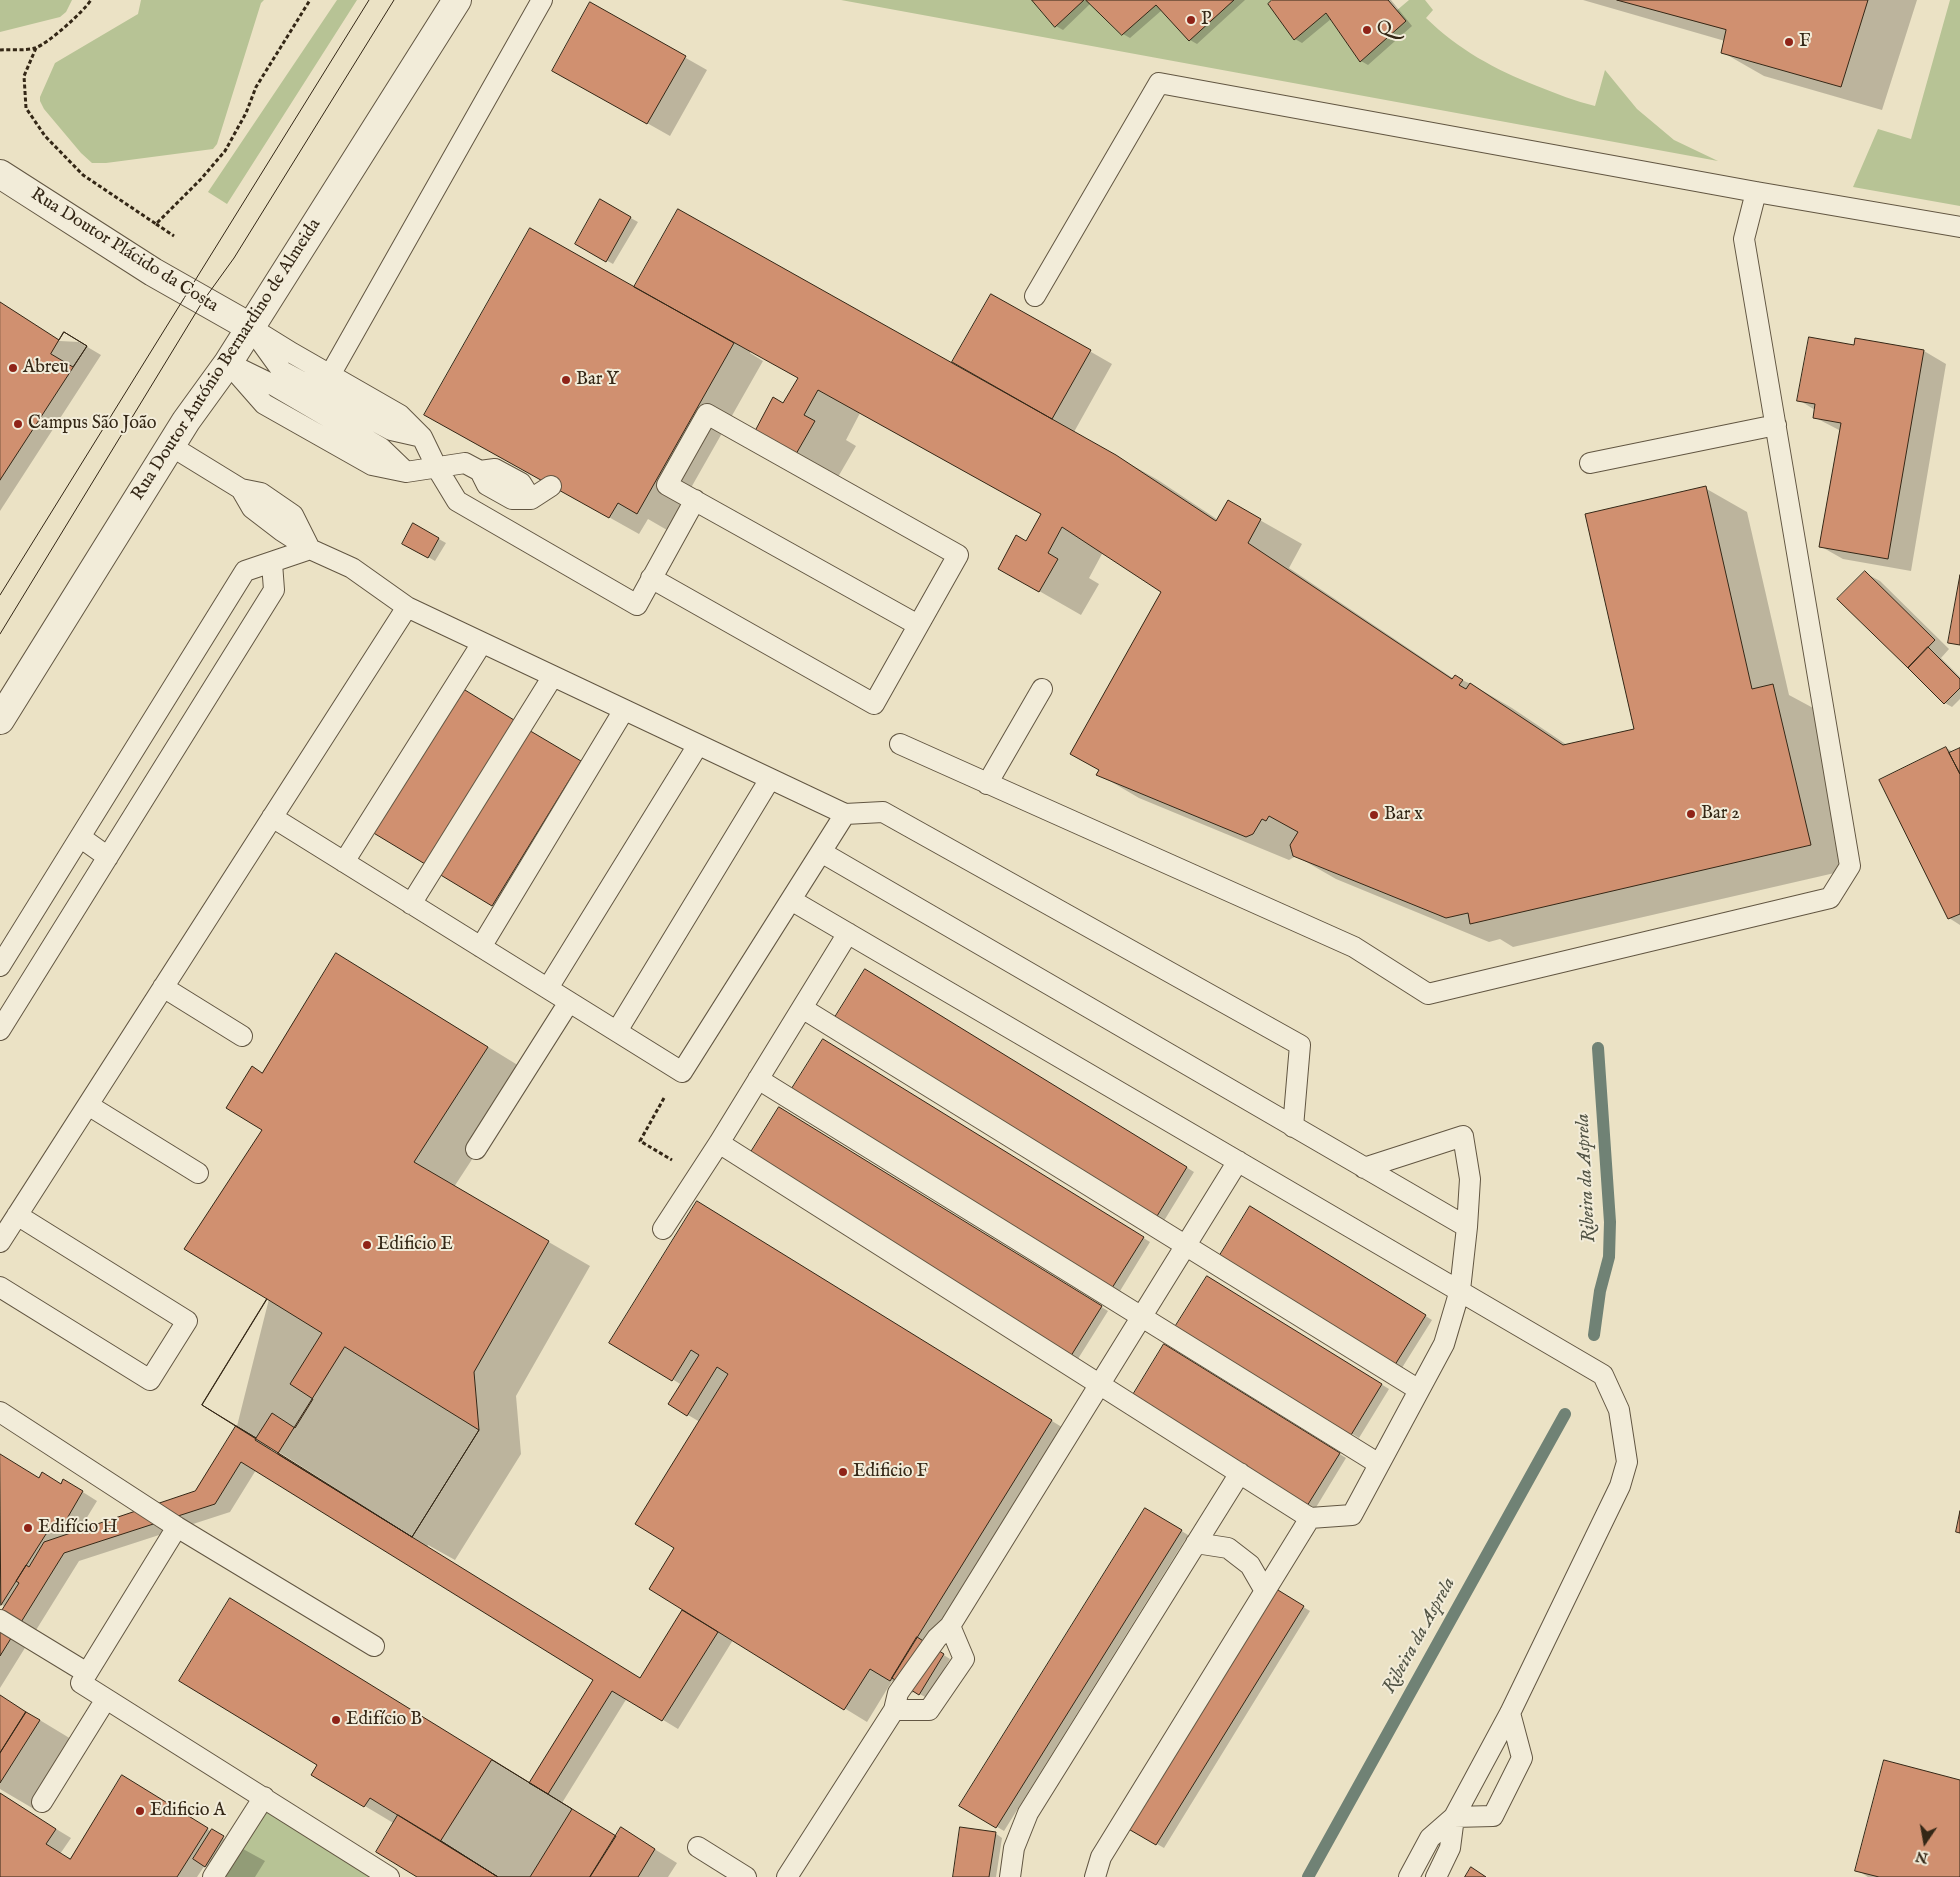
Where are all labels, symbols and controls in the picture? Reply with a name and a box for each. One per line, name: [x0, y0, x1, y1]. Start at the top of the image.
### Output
place label: P: [1201, 9, 1211, 31]
marker: P: [1185, 14, 1197, 26]
place label: Q: [1377, 19, 1392, 41]
marker: Q: [1361, 24, 1373, 36]
place label: F: [1799, 31, 1810, 53]
marker: F: [1783, 36, 1795, 48]
street label: Rua Doutor Plácido da Costa: [26, 184, 222, 318]
street label: Rua Doutor António Bernardino de Almeida: [128, 215, 326, 505]
place label: Abreu: [23, 357, 69, 379]
marker: Abreu: [7, 362, 19, 374]
place label: Bar Y: [576, 369, 618, 391]
marker: Bar Y: [560, 374, 572, 386]
place label: Campus São João: [28, 413, 156, 435]
marker: Campus São João: [12, 418, 24, 430]
place label: Bar 2: [1701, 803, 1740, 825]
place label: Bar x: [1384, 804, 1423, 826]
marker: Bar 2: [1685, 808, 1697, 820]
marker: Bar x: [1368, 809, 1380, 821]
water label: Ribeira da Asprela: [1572, 1113, 1602, 1243]
place label: Edificio E: [377, 1234, 453, 1256]
marker: Edificio E: [361, 1239, 373, 1251]
place label: Edificio F: [853, 1461, 928, 1483]
marker: Edificio F: [837, 1466, 849, 1478]
place label: Edifício H: [38, 1517, 118, 1539]
marker: Edifício H: [22, 1522, 34, 1534]
water label: Ribeira da Asprela: [1379, 1574, 1461, 1698]
place label: Edifício B: [346, 1709, 422, 1731]
marker: Edifício B: [330, 1714, 342, 1726]
place label: Edificio A: [150, 1800, 226, 1822]
marker: Edificio A: [134, 1805, 146, 1817]
north arrow: [1900, 1817, 1950, 1867]
text: N: [1914, 1847, 1930, 1867]

